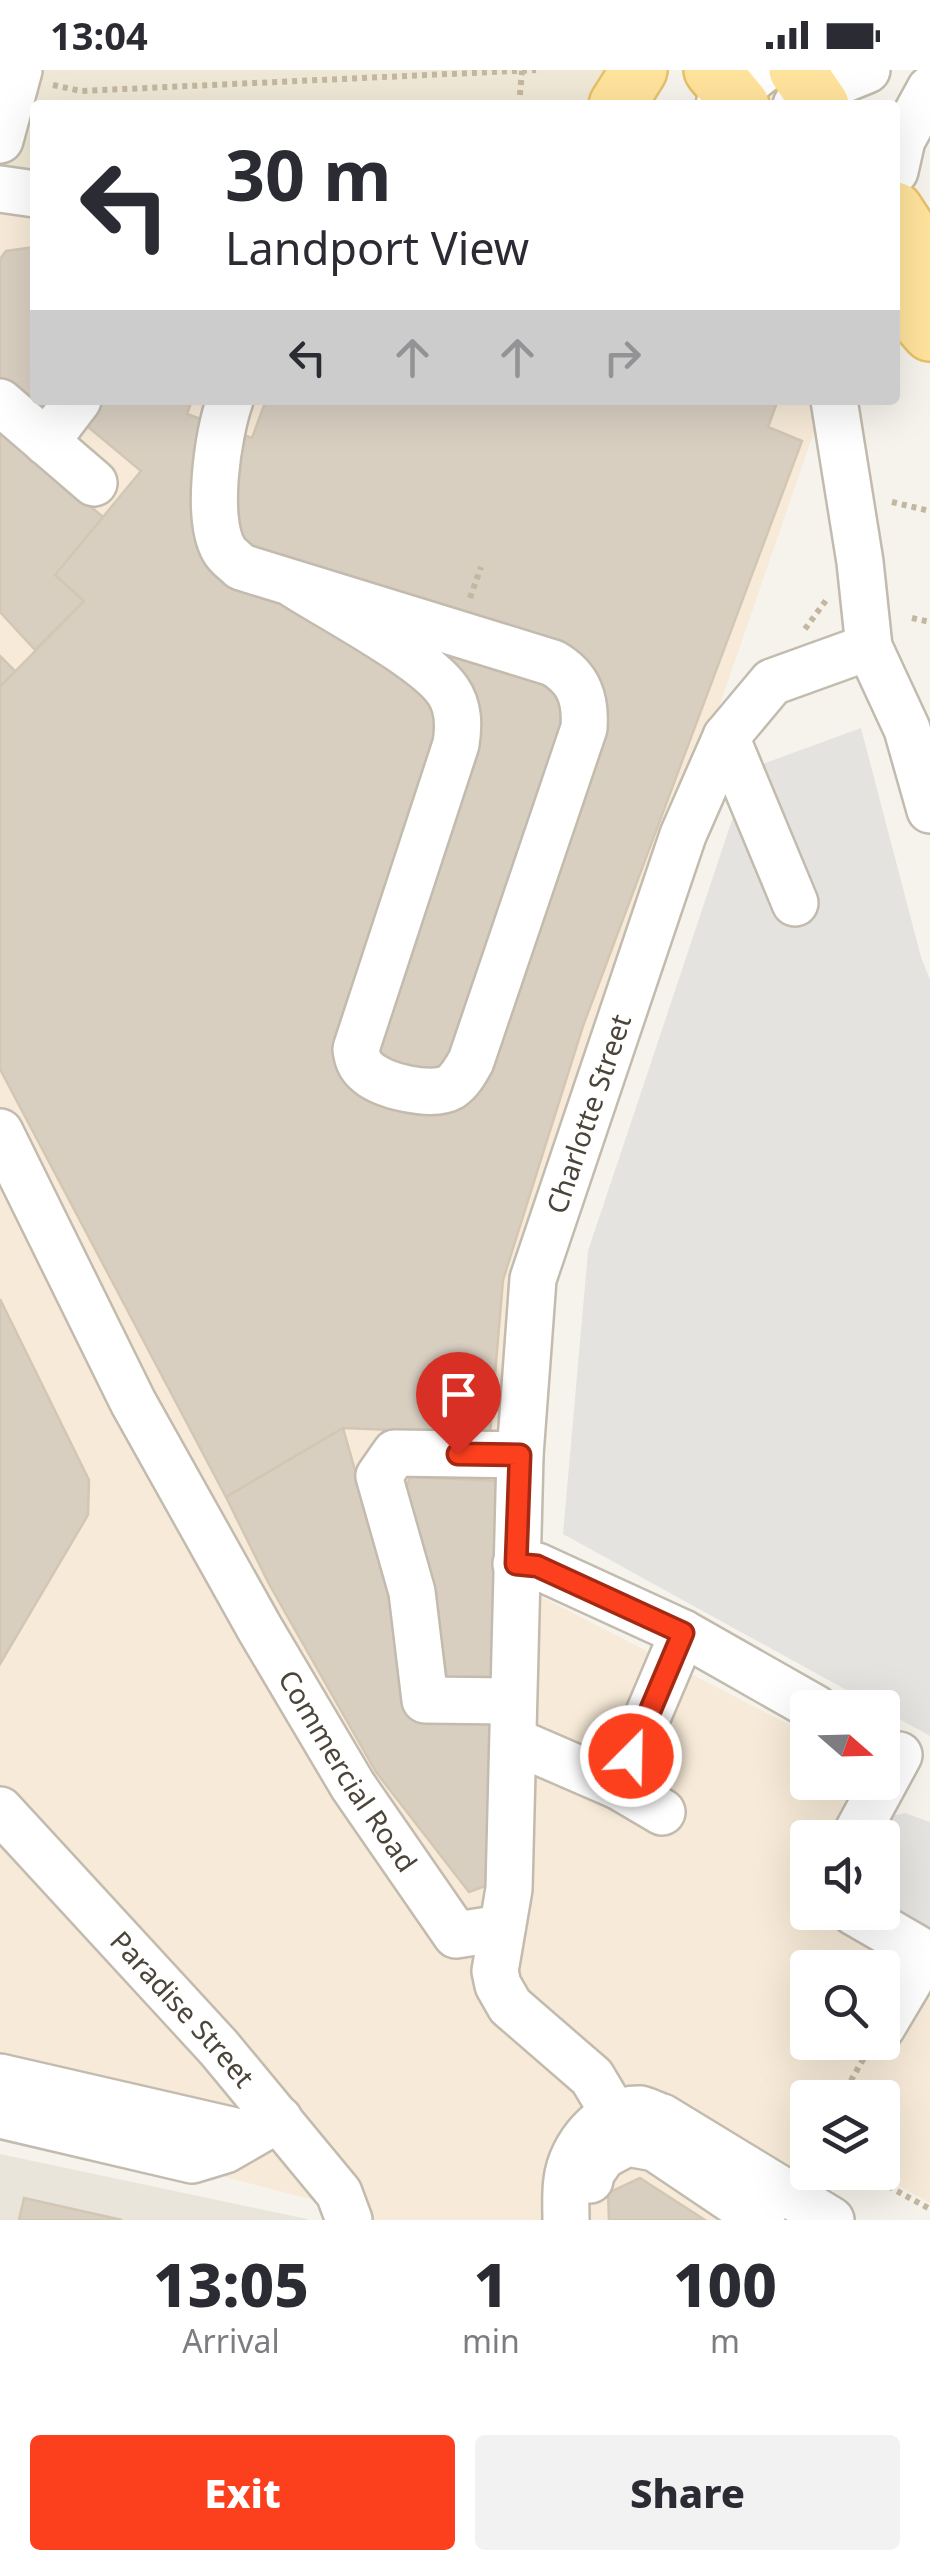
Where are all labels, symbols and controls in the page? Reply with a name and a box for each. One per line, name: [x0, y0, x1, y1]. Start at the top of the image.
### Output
text: 13:04: [50, 9, 148, 61]
text: 30 m: [225, 126, 392, 222]
icon: left: [60, 140, 190, 270]
text: Landport View: [225, 217, 529, 278]
icon: left: [280, 330, 335, 385]
icon: ahead: [385, 330, 440, 385]
icon: ahead: [490, 330, 545, 385]
icon: right: [595, 330, 650, 385]
street label: Charlotte Street: [537, 1009, 639, 1218]
pin: [416, 1352, 501, 1455]
icon: arrive: [431, 1367, 486, 1422]
street label: Commercial Road: [270, 1663, 427, 1879]
north arrow: [790, 1690, 900, 1800]
map controls: [790, 1690, 900, 2190]
position arrow: [579, 1704, 683, 1808]
button: sound: [790, 1820, 900, 1930]
street label: Paradise Street: [102, 1922, 264, 2095]
button: search: [790, 1950, 900, 2060]
button: layers: [790, 2080, 900, 2190]
text: 13:05: [153, 2243, 309, 2325]
text: 1: [474, 2243, 508, 2325]
text: 100: [673, 2243, 777, 2325]
text: Arrival: [182, 2319, 280, 2362]
text: min: [462, 2319, 520, 2362]
text: m: [710, 2319, 740, 2362]
button: Exit: [30, 2435, 455, 2550]
button: Share: [475, 2435, 900, 2550]

